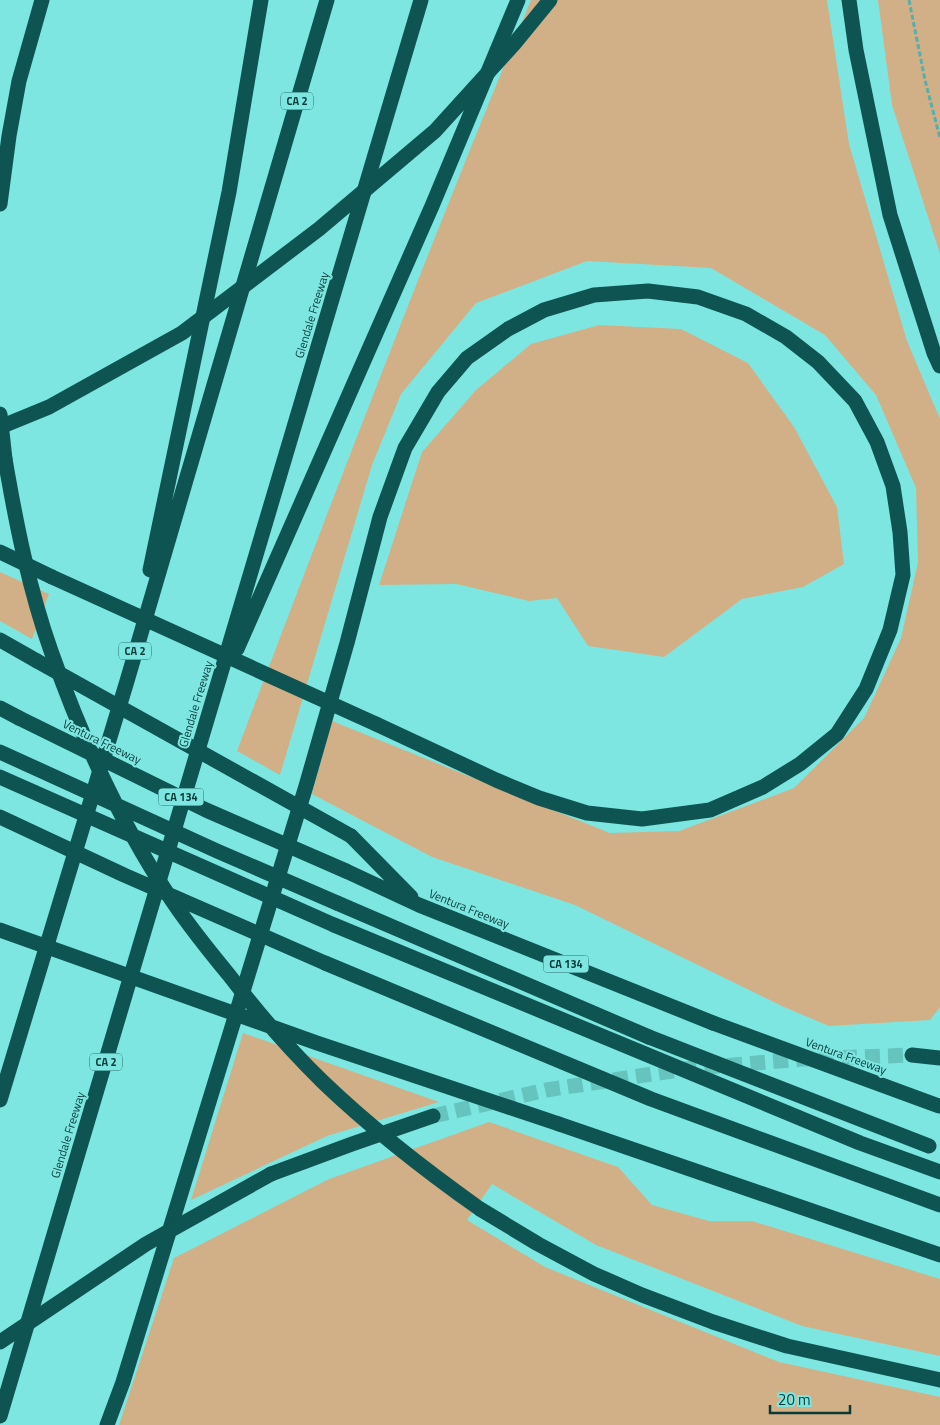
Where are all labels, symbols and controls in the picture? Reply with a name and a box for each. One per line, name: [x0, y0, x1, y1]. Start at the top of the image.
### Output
road number: CA 2: [281, 92, 313, 110]
street label: Glendale Freeway: [289, 269, 334, 360]
road number: CA 2: [119, 642, 151, 659]
street label: Glendale Freeway: [173, 658, 218, 749]
street label: Ventura Freeway: [60, 714, 145, 769]
road number: CA 134: [158, 789, 204, 806]
street label: Ventura Freeway: [426, 884, 513, 933]
road number: CA 134: [544, 956, 588, 972]
street label: Ventura Freeway: [803, 1032, 890, 1079]
road number: CA 2: [90, 1054, 122, 1070]
street label: Glendale Freeway: [45, 1089, 90, 1180]
scale bar: [770, 1382, 850, 1414]
text: 20 m: [778, 1388, 811, 1411]

